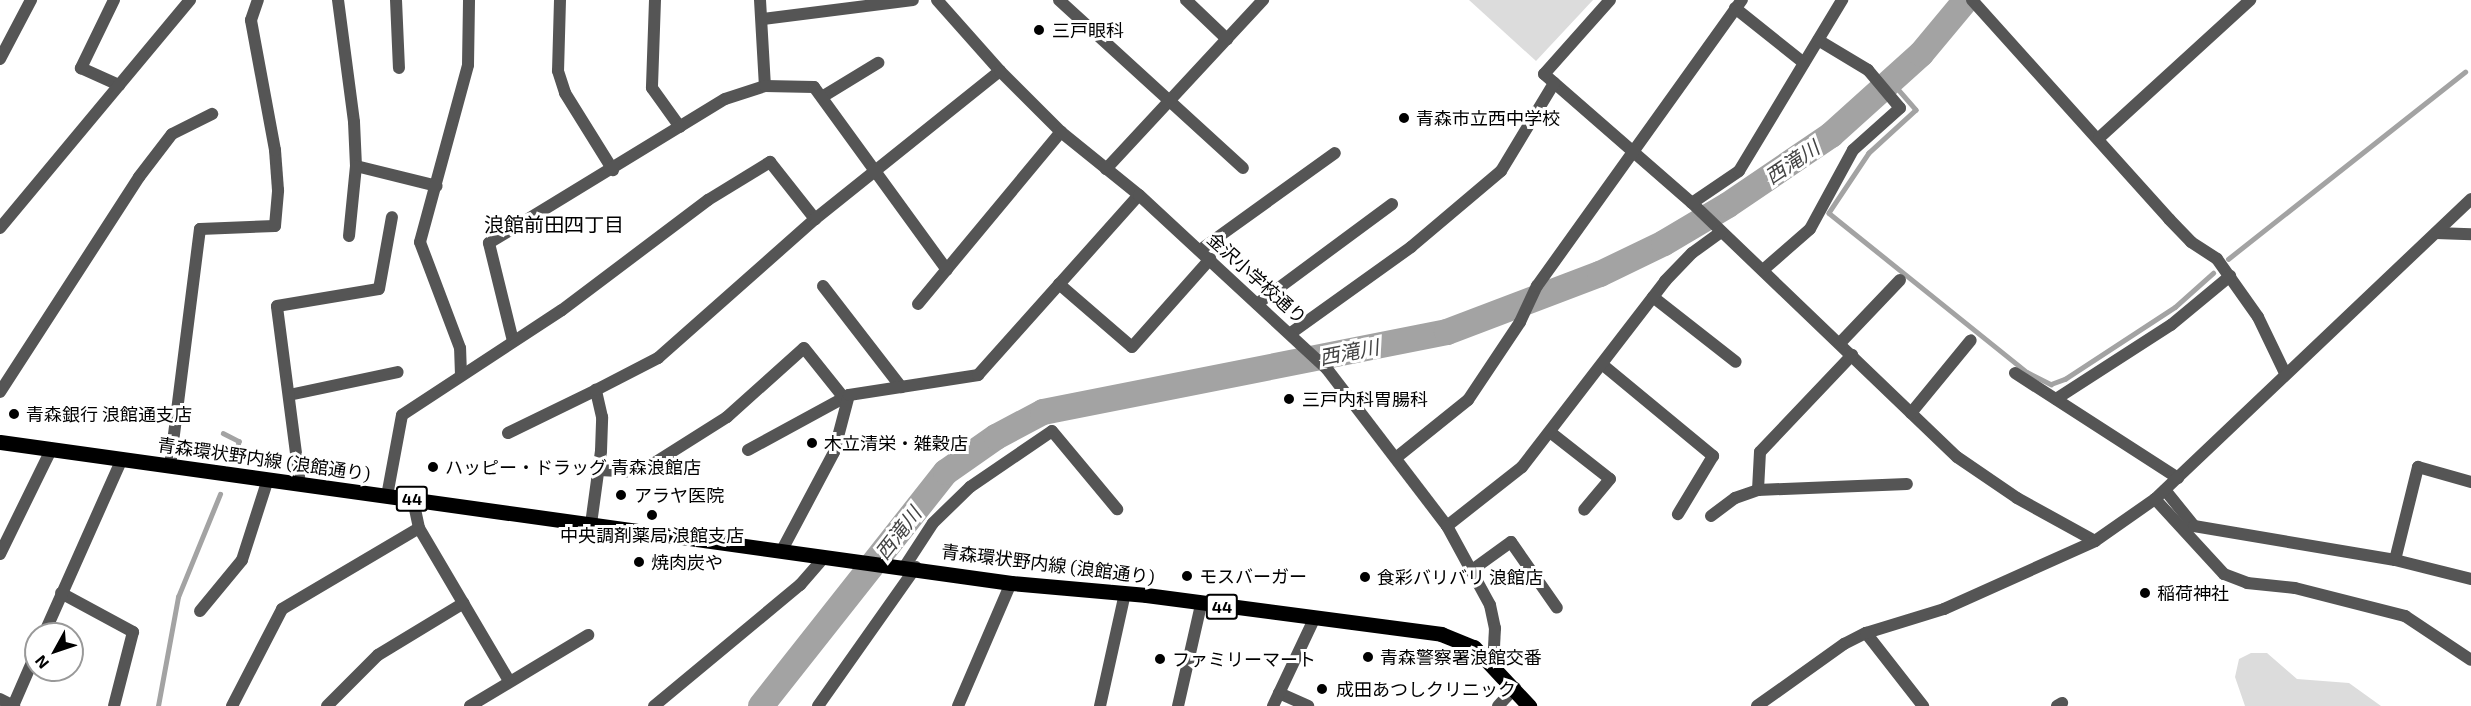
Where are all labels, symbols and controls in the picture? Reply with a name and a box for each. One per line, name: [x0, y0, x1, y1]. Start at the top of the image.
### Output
place label: 三戸眼科: [1052, 19, 1124, 41]
marker: 三戸眼科: [1030, 21, 1048, 39]
place label: 青森市立西中学校: [1416, 107, 1560, 129]
marker: 青森市立西中学校: [1397, 111, 1411, 125]
water label: 西滝川: [1760, 135, 1824, 189]
district label: 浪館前田四丁目: [484, 212, 624, 236]
street label: 金沢小学校通り: [1203, 228, 1311, 328]
water label: 西滝川: [1317, 334, 1381, 370]
place label: 三戸内科胃腸科: [1302, 388, 1428, 410]
marker: 三戸内科胃腸科: [1280, 390, 1298, 408]
place label: 青森銀行 浪館通支店: [26, 403, 192, 425]
marker: 青森銀行 浪館通支店: [7, 407, 21, 421]
place label: 木立清栄・雑穀店: [824, 432, 968, 454]
street label: 青森環状野内線 (浪館通り): [156, 433, 372, 485]
marker: 木立清栄・雑穀店: [805, 436, 819, 450]
place label: ハッピー・ドラッグ 青森浪館店: [445, 456, 701, 478]
marker: ハッピー・ドラッグ 青森浪館店: [426, 460, 440, 474]
place label: アラヤ医院: [634, 484, 724, 506]
road number: 44: [396, 486, 428, 512]
marker: アラヤ医院: [612, 486, 630, 504]
water label: 西滝川: [870, 502, 926, 564]
marker: 中央調剤薬局 浪館支店: [645, 508, 659, 522]
place label: 中央調剤薬局 浪館支店: [560, 524, 744, 546]
street label: 青森環状野内線 (浪館通り): [940, 540, 1156, 588]
place label: 焼肉炭や: [651, 551, 723, 573]
marker: 焼肉炭や: [632, 555, 646, 569]
place label: モスバーガー: [1199, 565, 1307, 587]
place label: 食彩バリバリ 浪館店: [1377, 566, 1543, 588]
marker: モスバーガー: [1180, 569, 1194, 583]
marker: 食彩バリバリ 浪館店: [1358, 570, 1372, 584]
place label: 稲荷神社: [2157, 582, 2229, 604]
marker: 稲荷神社: [2138, 586, 2152, 600]
road number: 44: [1206, 594, 1238, 620]
north arrow: [24, 622, 84, 682]
place label: 青森警察署浪館交番: [1380, 646, 1542, 668]
place label: ファミリーマート: [1172, 648, 1316, 670]
marker: 青森警察署浪館交番: [1361, 650, 1375, 664]
text: N: [30, 652, 52, 673]
marker: ファミリーマート: [1153, 652, 1167, 666]
place label: 成田あつしクリニック: [1336, 678, 1516, 700]
marker: 成田あつしクリニック: [1313, 680, 1331, 698]

